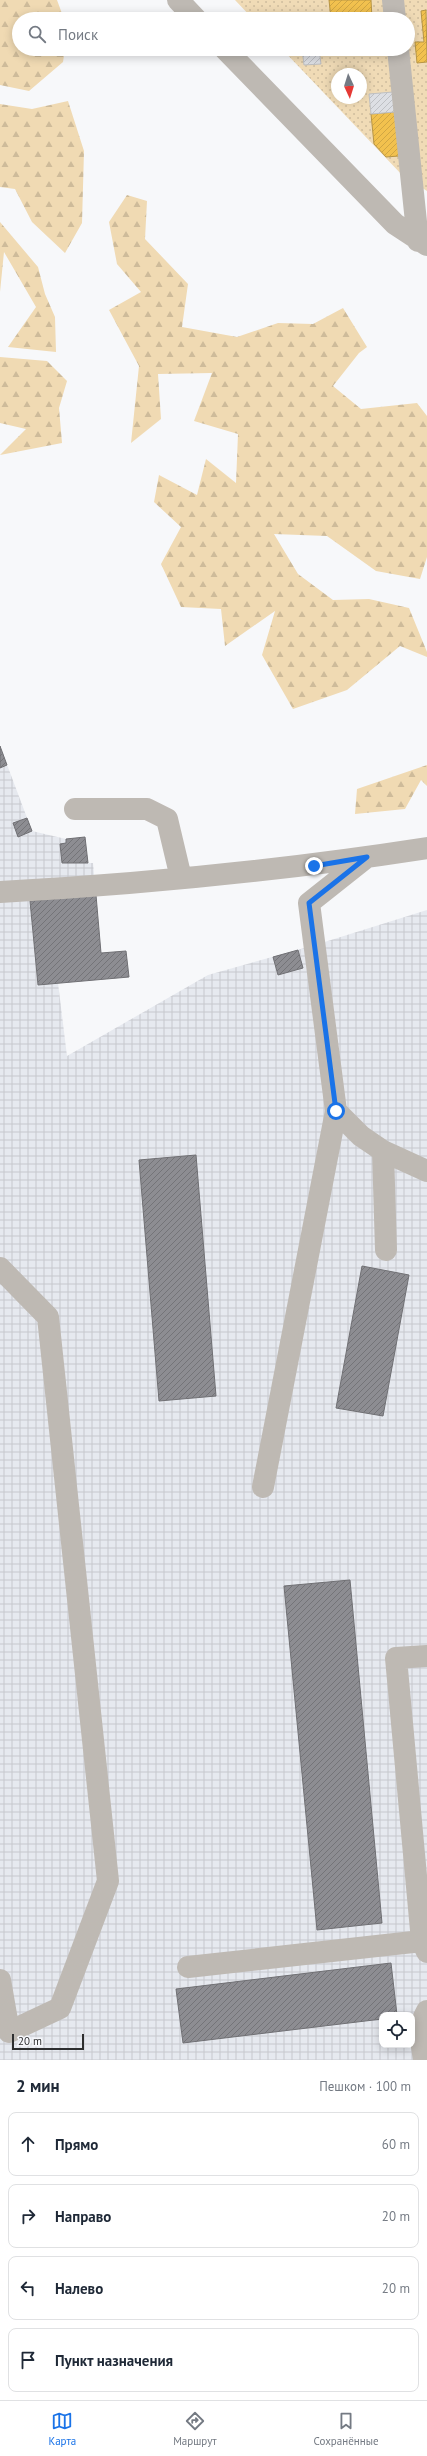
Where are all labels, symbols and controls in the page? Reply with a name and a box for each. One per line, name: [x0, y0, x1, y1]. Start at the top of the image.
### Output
search box: [12, 12, 415, 56]
icon: search: [26, 23, 48, 45]
text: Поиск: [58, 25, 98, 44]
north arrow: [331, 68, 367, 104]
route end: [305, 857, 323, 875]
route start: [327, 1102, 345, 1120]
map controls: [379, 2012, 415, 2048]
button: locate: [379, 2012, 415, 2048]
scale bar: [12, 2032, 84, 2051]
text: 20 m: [18, 2034, 42, 2048]
text: 2 мин: [16, 2075, 60, 2097]
text: Пешком · 100 m: [319, 2078, 411, 2095]
icon: ahead: [17, 2133, 39, 2155]
text: Прямо: [55, 2135, 98, 2154]
text: 60 m: [382, 2136, 410, 2153]
icon: right: [17, 2205, 39, 2227]
text: Направо: [55, 2207, 111, 2226]
text: 20 m: [382, 2208, 410, 2225]
icon: left: [17, 2277, 39, 2299]
text: Налево: [55, 2279, 103, 2298]
text: 20 m: [382, 2280, 410, 2297]
icon: arrive: [17, 2349, 39, 2371]
text: Пункт назначения: [55, 2351, 173, 2370]
tab: Карта: [48, 2410, 76, 2448]
tab: Маршрут: [173, 2410, 217, 2448]
tab: Сохранённые: [314, 2410, 379, 2448]

